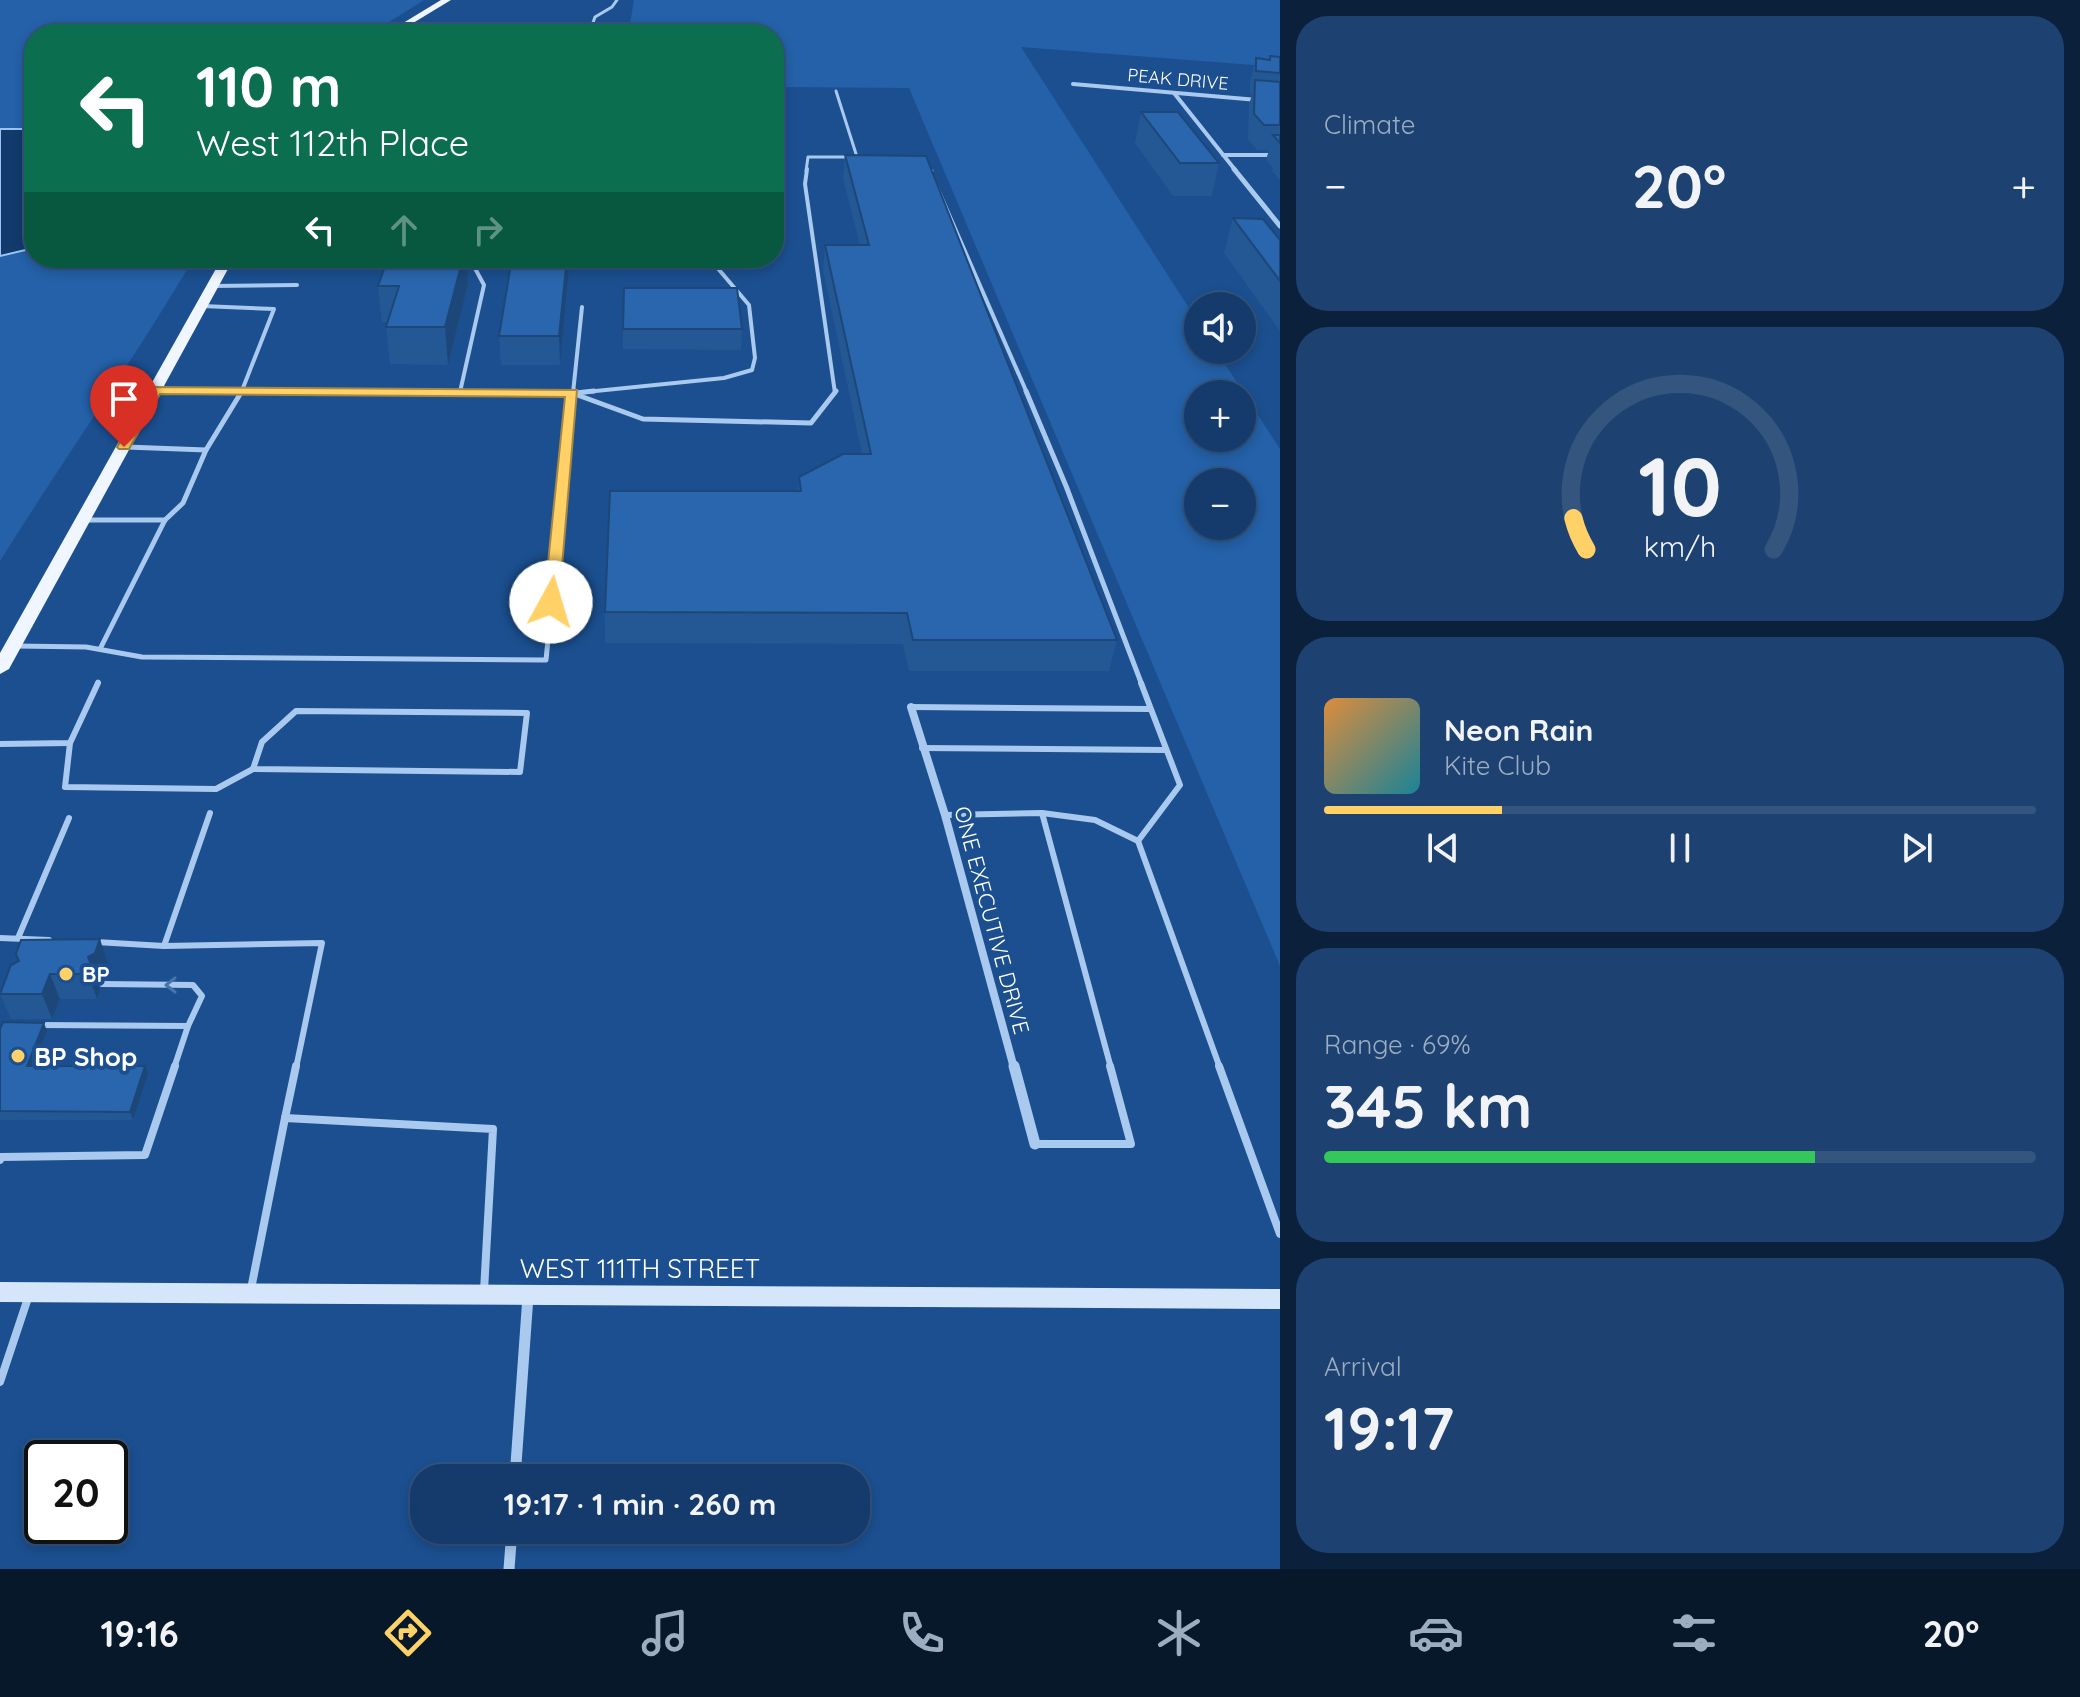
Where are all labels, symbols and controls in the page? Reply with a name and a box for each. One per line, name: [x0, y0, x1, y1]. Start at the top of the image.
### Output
text: 110 m: [196, 51, 341, 121]
icon: left: [64, 56, 168, 160]
street label: PEAK DRIVE: [1127, 63, 1229, 95]
text: Climate: [1324, 108, 1415, 141]
text: West 112th Place: [196, 120, 469, 165]
text: 20°: [1632, 148, 1726, 223]
text: −: [1324, 158, 1347, 213]
text: +: [2011, 158, 2036, 213]
icon: left: [298, 208, 342, 252]
icon: ahead: [382, 208, 426, 252]
icon: right: [466, 208, 510, 252]
map controls: [1184, 292, 1256, 540]
button: sound: [1184, 292, 1256, 364]
pin: [90, 365, 158, 447]
icon: arrive: [102, 377, 146, 421]
button: +: [1184, 380, 1256, 452]
text: 10: [1638, 432, 1722, 536]
button: −: [1184, 468, 1256, 540]
text: km/h: [1644, 528, 1716, 564]
position arrow: [509, 560, 593, 644]
text: Neon Rain: [1444, 711, 1593, 749]
text: Kite Club: [1444, 749, 1551, 782]
street label: ONE EXECUTIVE DRIVE: [948, 803, 1036, 1037]
icon: previous: [1421, 826, 1465, 870]
icon: pause: [1658, 826, 1702, 870]
icon: next: [1895, 826, 1939, 870]
place label: BP: [82, 960, 110, 988]
marker: BP: [57, 965, 75, 983]
one-way arrow: [164, 976, 177, 994]
text: Range · 69%: [1324, 1028, 1471, 1061]
place label: BP Shop: [34, 1040, 137, 1073]
marker: BP Shop: [9, 1047, 27, 1065]
text: 345 km: [1324, 1068, 1532, 1143]
street label: WEST 111TH STREET: [520, 1252, 760, 1285]
text: Arrival: [1324, 1350, 1402, 1383]
text: 19:17: [1324, 1390, 1454, 1465]
speed limit sign: 20: [24, 1440, 128, 1544]
text: 19:17 · 1 min · 260 m: [504, 1485, 776, 1523]
icon: directions: [380, 1605, 436, 1661]
icon: music: [637, 1605, 693, 1661]
icon: phone: [894, 1605, 950, 1661]
icon: climate: [1151, 1605, 1207, 1661]
icon: car: [1408, 1605, 1464, 1661]
icon: filters: [1666, 1605, 1722, 1661]
text: 19:16: [101, 1611, 179, 1656]
text: 20°: [1923, 1611, 1979, 1656]

